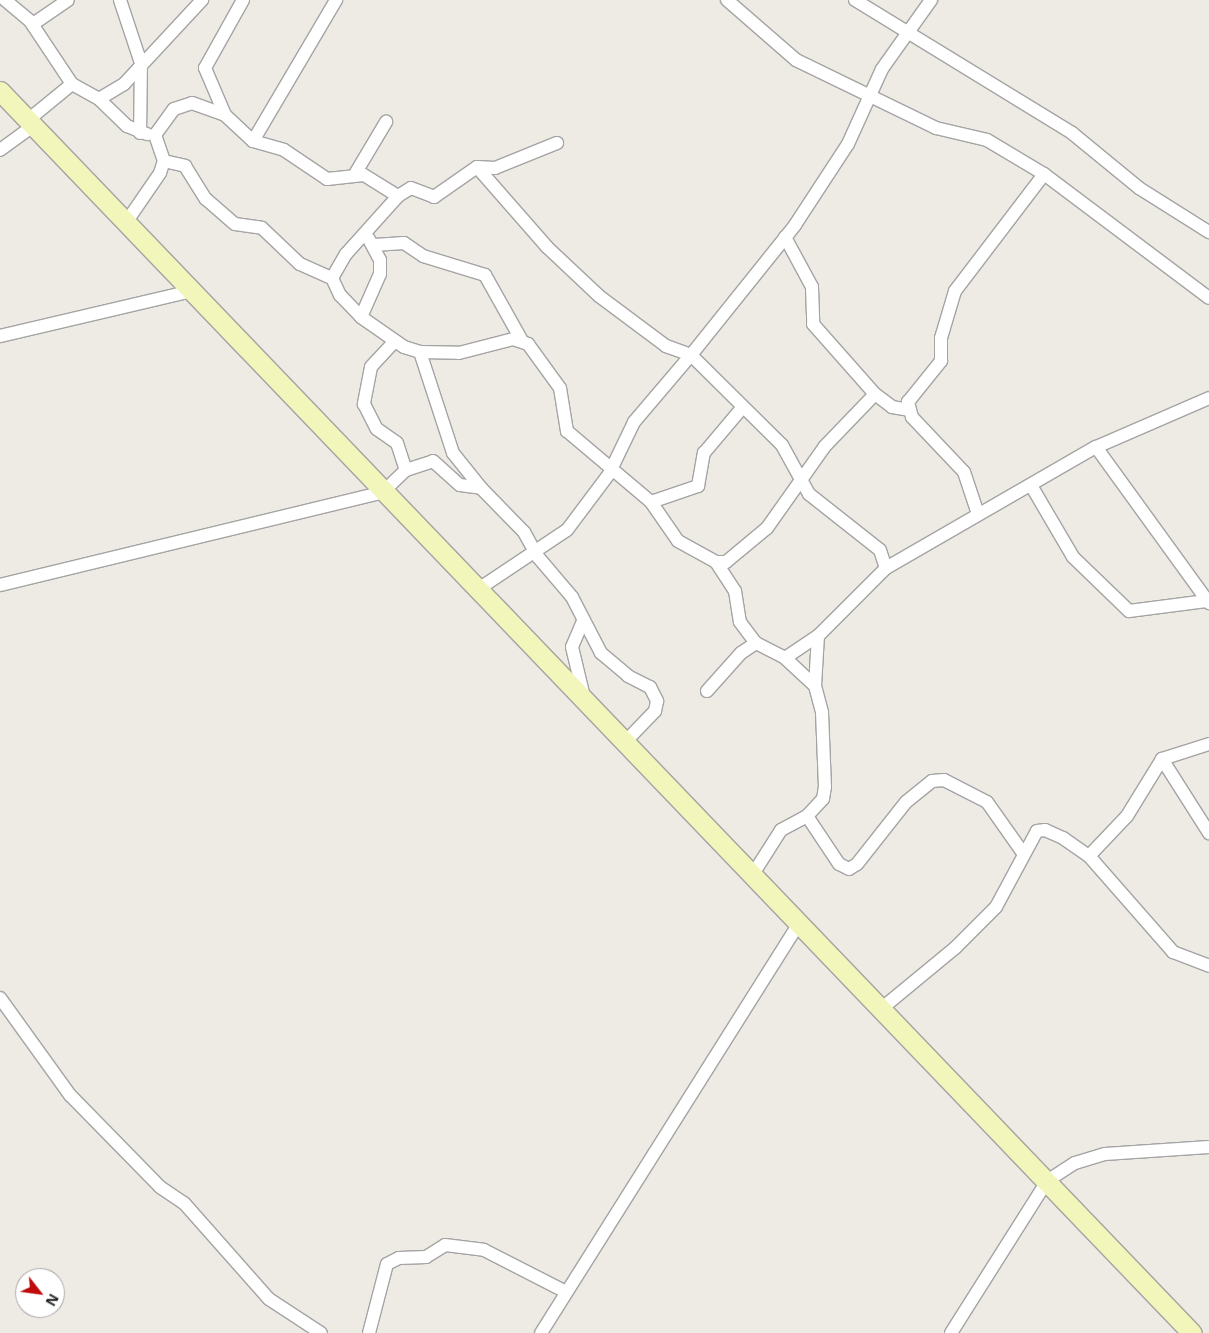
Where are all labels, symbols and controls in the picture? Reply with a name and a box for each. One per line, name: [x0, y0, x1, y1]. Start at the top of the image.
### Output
north arrow: [15, 1268, 65, 1318]
text: N: [41, 1291, 64, 1310]

